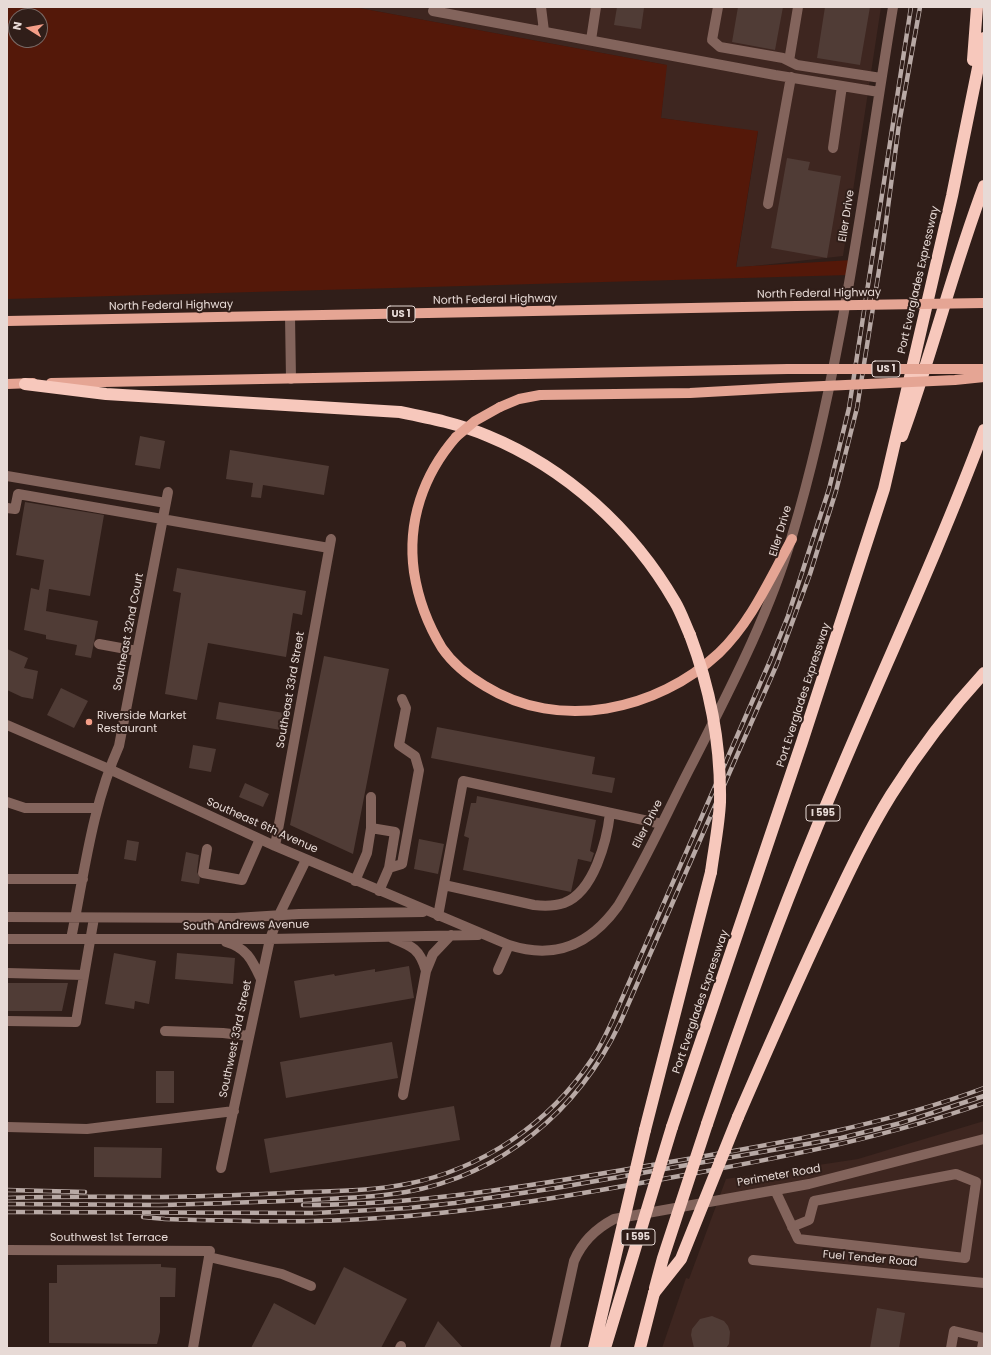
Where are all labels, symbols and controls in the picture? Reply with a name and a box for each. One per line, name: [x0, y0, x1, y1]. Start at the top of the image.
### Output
north arrow: [8, 8, 48, 48]
text: N: [9, 20, 26, 31]
street label: Eller Drive: [836, 189, 858, 243]
street label: Port Everglades Expressway: [896, 205, 942, 355]
street label: North Federal Highway: [757, 286, 881, 302]
street label: North Federal Highway: [433, 292, 557, 308]
street label: North Federal Highway: [109, 298, 233, 314]
road number: US 1: [387, 306, 415, 322]
road number: US 1: [872, 361, 900, 377]
street label: Eller Drive: [767, 504, 795, 558]
street label: Southeast 32nd Court: [111, 572, 147, 692]
street label: Port Everglades Expressway: [774, 621, 834, 769]
street label: Southeast 33rd Street: [274, 631, 308, 749]
place label: Riverside Market Restaurant: [97, 709, 187, 735]
marker: Riverside Market Restaurant: [84, 717, 94, 727]
street label: Southeast 6th Avenue: [204, 795, 320, 857]
street label: Eller Drive: [630, 798, 666, 850]
road number: I 595: [806, 805, 840, 821]
street label: South Andrews Avenue: [183, 918, 309, 934]
street label: Port Everglades Expressway: [670, 928, 732, 1076]
street label: Southwest 33rd Street: [217, 979, 255, 1099]
street label: Perimeter Road: [736, 1162, 822, 1190]
road number: I 595: [621, 1229, 655, 1245]
street label: Southwest 1st Terrace: [50, 1231, 168, 1245]
street label: Fuel Tender Road: [822, 1248, 918, 1270]

